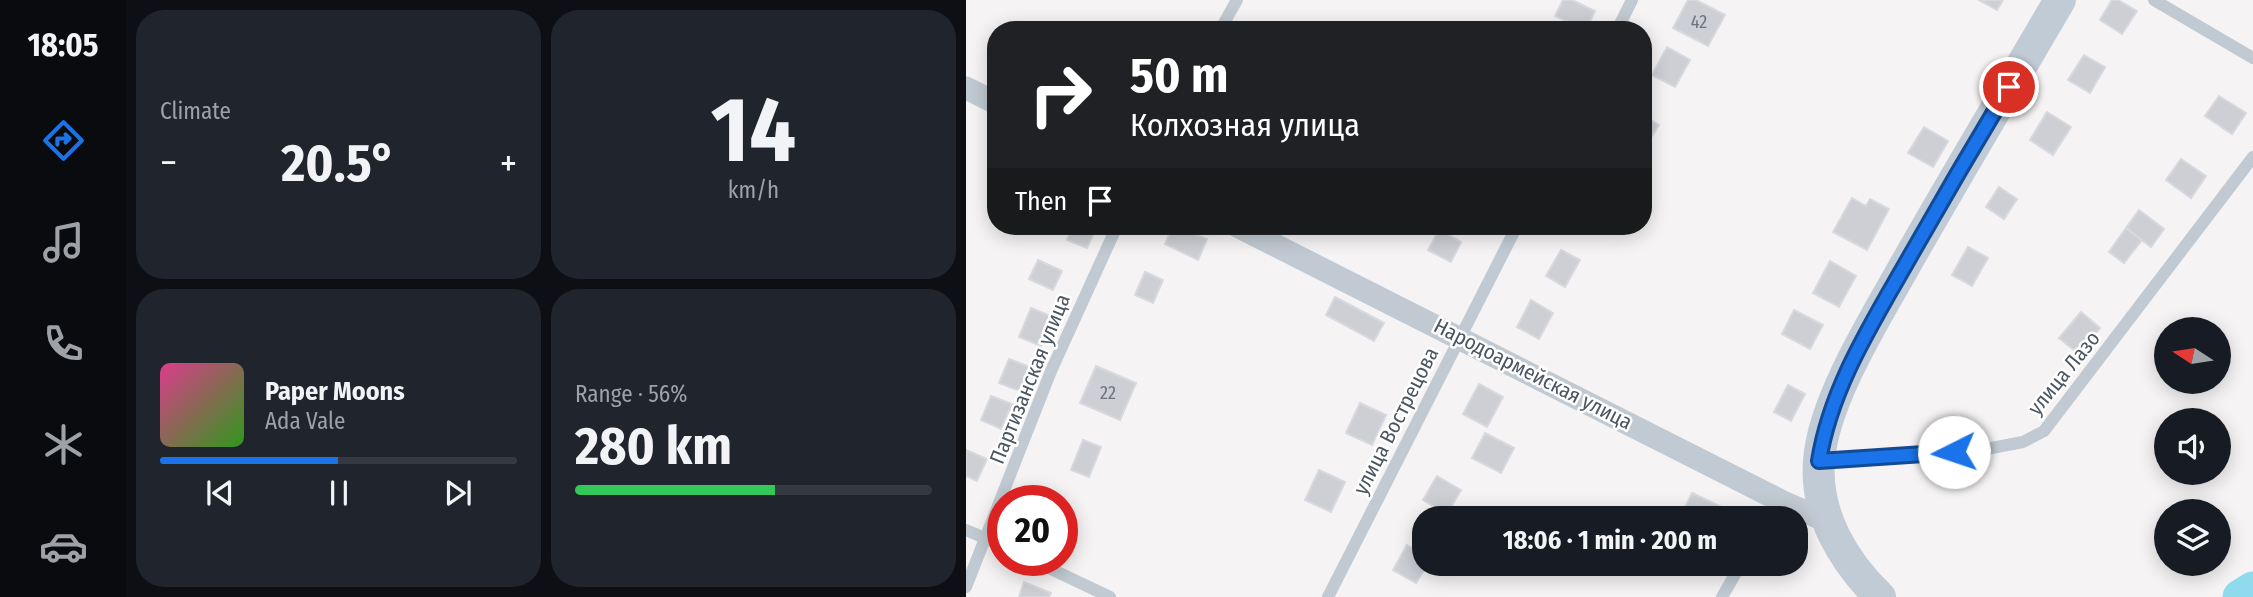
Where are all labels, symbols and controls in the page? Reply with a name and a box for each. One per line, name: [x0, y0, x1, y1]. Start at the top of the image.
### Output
house number: 42: [1691, 11, 1707, 33]
text: 18:05: [28, 26, 98, 64]
text: 50 m: [1130, 46, 1228, 105]
icon: right: [1015, 49, 1106, 140]
pin: [1979, 57, 2039, 117]
icon: arrive: [1990, 68, 2028, 106]
text: 14: [711, 76, 796, 185]
text: Climate: [160, 97, 231, 125]
text: Колхозная улица: [1130, 106, 1360, 144]
icon: directions: [39, 116, 88, 165]
text: 20.5°: [281, 132, 396, 195]
text: −: [160, 140, 177, 186]
text: +: [500, 140, 517, 186]
text: km/h: [728, 176, 779, 204]
icon: arrive: [1081, 182, 1119, 220]
text: Then: [1015, 186, 1067, 217]
icon: music: [39, 218, 88, 267]
street label: Партизанская улица: [984, 290, 1076, 468]
street label: Народоармейская улица: [1429, 313, 1637, 435]
north arrow: [2154, 317, 2231, 394]
map controls: [2154, 317, 2231, 576]
icon: phone: [39, 319, 88, 368]
street label: улица Лазо: [2022, 326, 2106, 420]
street label: улица Вострецова: [1348, 343, 1444, 499]
text: Paper Moons: [265, 376, 405, 407]
text: Range · 56%: [575, 380, 687, 408]
house number: 22: [1100, 382, 1116, 404]
text: Ada Vale: [265, 407, 345, 435]
button: sound: [2154, 408, 2231, 485]
text: 280 km: [575, 415, 732, 478]
position arrow: [1917, 415, 1991, 489]
icon: climate: [39, 420, 88, 469]
icon: previous: [201, 474, 239, 512]
icon: pause: [320, 474, 358, 512]
icon: next: [439, 474, 477, 512]
speed limit sign: 20: [987, 485, 1078, 576]
button: layers: [2154, 499, 2231, 576]
icon: car: [39, 522, 88, 571]
text: 18:06 · 1 min · 200 m: [1503, 525, 1717, 556]

